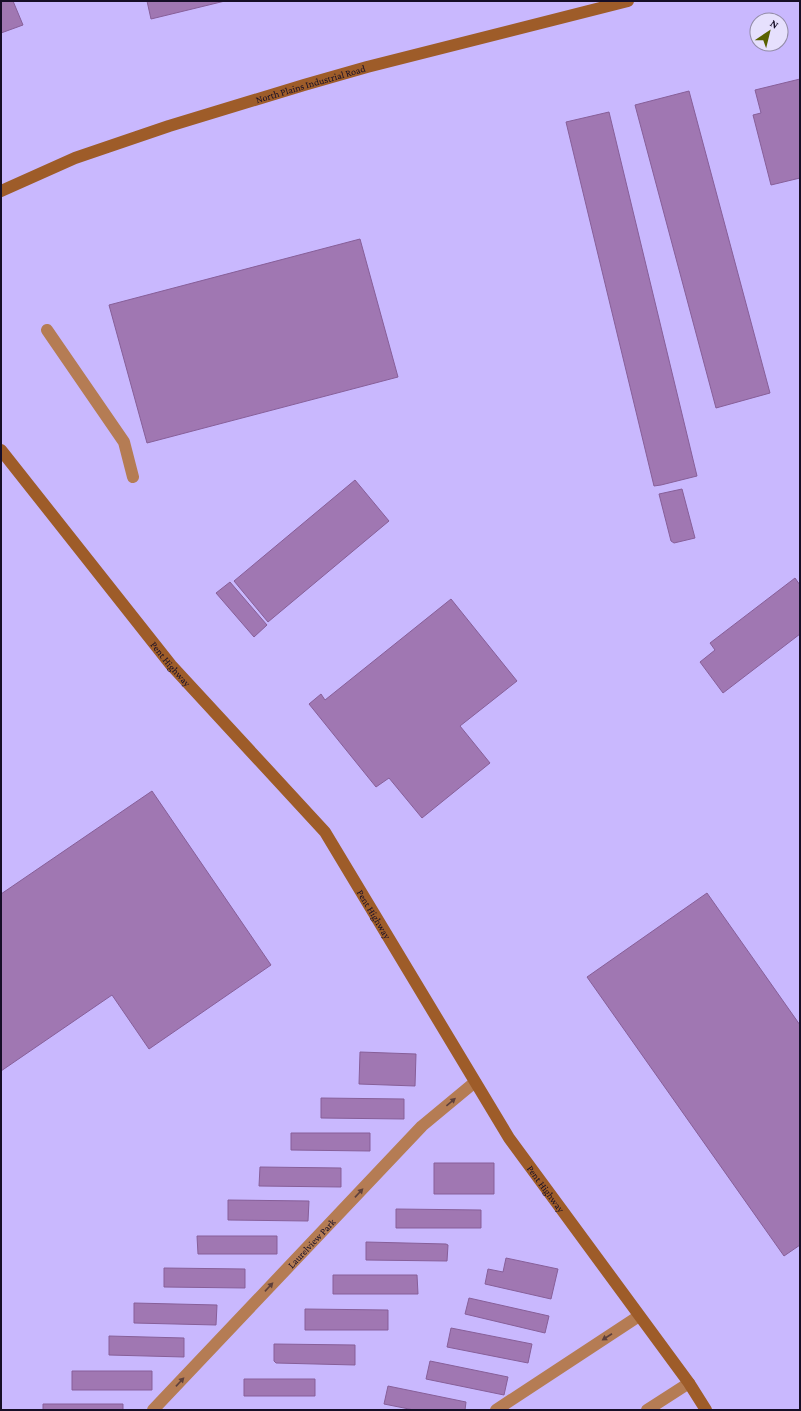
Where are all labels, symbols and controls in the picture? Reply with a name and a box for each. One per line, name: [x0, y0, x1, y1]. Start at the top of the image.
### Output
north arrow: [749, 12, 789, 52]
text: N: [768, 17, 782, 31]
street label: North Plains Industrial Road: [254, 63, 367, 105]
street label: Pent Highway: [148, 639, 193, 689]
street label: Pent Highway: [355, 888, 393, 941]
one-way arrow: [446, 1097, 456, 1106]
street label: Pent Highway: [525, 1163, 567, 1215]
one-way arrow: [354, 1188, 364, 1198]
street label: Laurelview Park: [286, 1216, 338, 1270]
one-way arrow: [265, 1282, 274, 1292]
one-way arrow: [601, 1334, 613, 1341]
one-way arrow: [175, 1377, 185, 1387]

